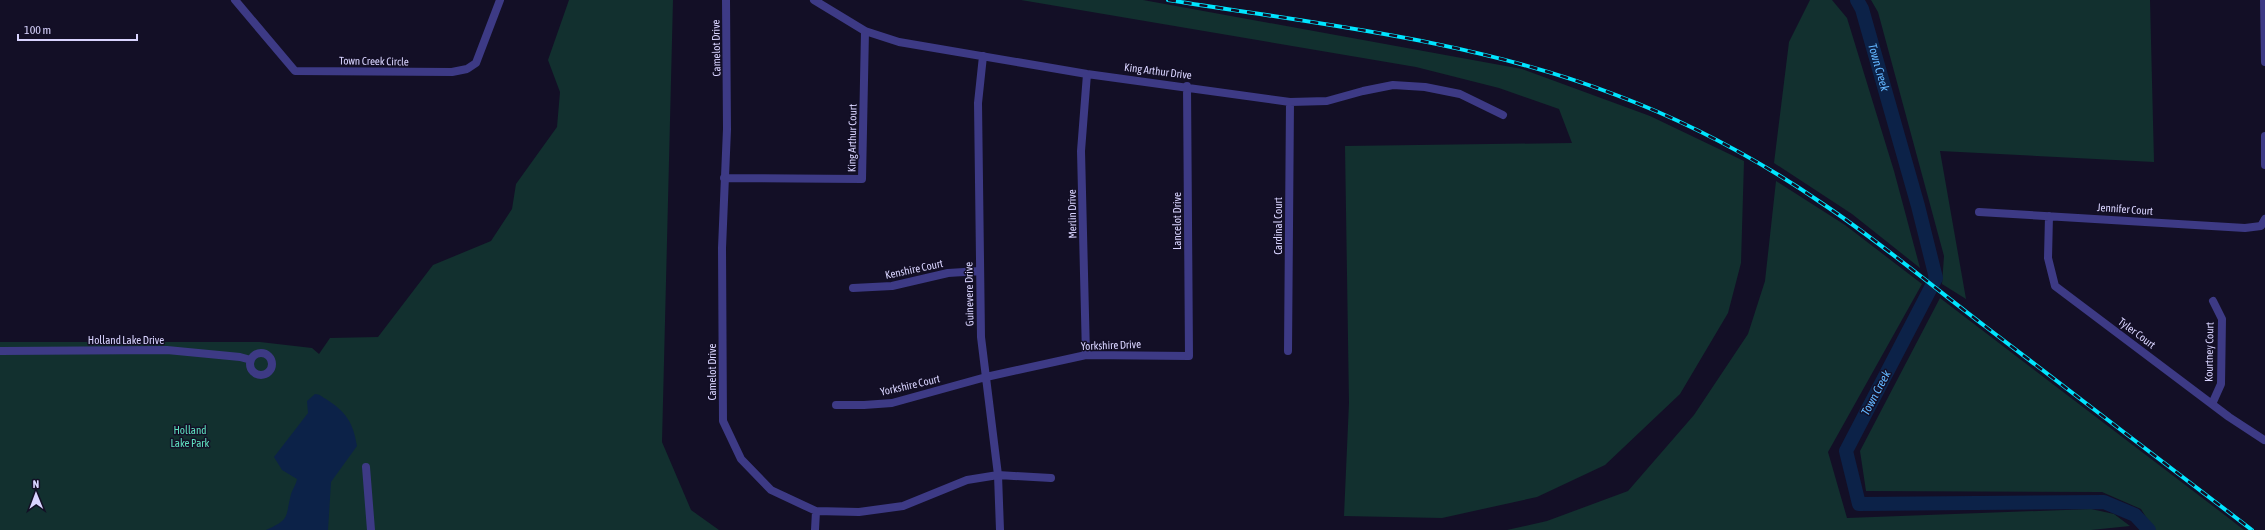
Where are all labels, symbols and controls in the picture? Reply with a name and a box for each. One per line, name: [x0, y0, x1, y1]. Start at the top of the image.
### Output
scale bar: [18, 16, 137, 42]
street label: Camelot Drive: [710, 19, 722, 77]
text: 100 m: [24, 23, 51, 37]
water label: Town Creek: [1865, 42, 1892, 94]
street label: Town Creek Circle: [339, 54, 409, 68]
street label: King Arthur Drive: [1124, 61, 1192, 81]
street label: King Arthur Court: [845, 104, 859, 172]
street label: Merlin Drive: [1066, 189, 1078, 239]
street label: Lancelot Drive: [1171, 192, 1183, 250]
street label: Cardinal Court: [1272, 197, 1284, 255]
street label: Jennifer Court: [2097, 201, 2153, 217]
street label: Kenshire Court: [884, 257, 944, 281]
street label: Guinevere Drive: [962, 262, 976, 326]
street label: Tyler Court: [2116, 315, 2158, 351]
street label: Kourtney Court: [2202, 322, 2216, 382]
street label: Holland Lake Drive: [88, 334, 164, 346]
street label: Yorkshire Drive: [1081, 338, 1141, 352]
street label: Camelot Drive: [706, 344, 718, 400]
water label: Town Creek: [1858, 367, 1894, 418]
street label: Yorkshire Court: [879, 372, 941, 398]
park label: Holland Lake Park: [171, 424, 210, 449]
north arrow: [16, 474, 56, 514]
text: N: [32, 478, 39, 490]

